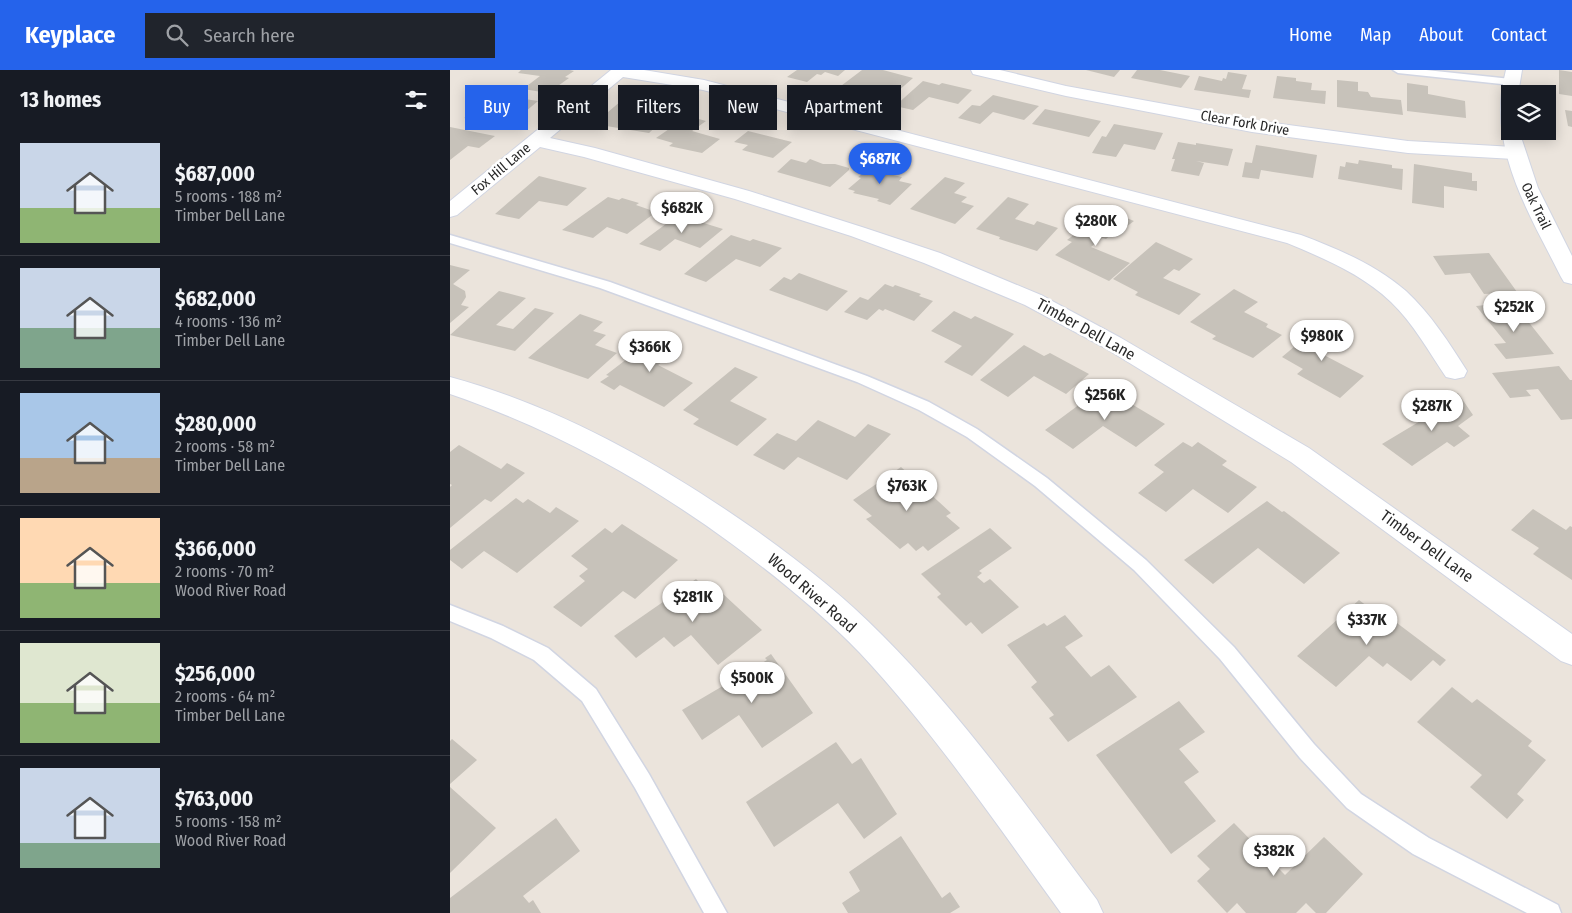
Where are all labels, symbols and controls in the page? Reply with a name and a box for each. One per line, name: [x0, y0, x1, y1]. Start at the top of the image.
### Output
search box: [145, 13, 495, 58]
text: Keyplace: [25, 21, 115, 49]
icon: search: [163, 21, 191, 49]
text: Search here: [203, 24, 295, 47]
text: Home: [1289, 24, 1332, 46]
text: Map: [1360, 24, 1391, 46]
text: About: [1419, 24, 1463, 46]
text: Contact: [1491, 24, 1547, 46]
chip: Buy: [465, 85, 528, 130]
chip: Rent: [538, 85, 608, 130]
chip: Filters: [618, 85, 699, 130]
chip: New: [709, 85, 777, 130]
chip: Apartment: [787, 85, 901, 130]
map controls: [1501, 85, 1556, 140]
button: layers: [1501, 85, 1556, 140]
icon: filters: [402, 86, 430, 114]
text: 13 homes: [20, 87, 101, 113]
street label: Clear Fork Drive: [1199, 107, 1291, 139]
street label: Fox Hill Lane: [468, 139, 534, 199]
pin: $687K: [845, 142, 915, 185]
text: $687K: [860, 149, 900, 168]
text: $687,000: [175, 161, 255, 187]
icon: home: [60, 163, 120, 223]
street label: Oak Trail: [1517, 180, 1555, 232]
text: 5 rooms · 188 m²: [175, 187, 282, 206]
pin: $682K: [647, 191, 717, 234]
text: $682K: [661, 198, 703, 217]
pin: $280K: [1061, 204, 1131, 247]
text: Timber Dell Lane: [175, 206, 285, 225]
text: $280K: [1075, 211, 1117, 230]
text: $682,000: [175, 286, 256, 312]
icon: home: [60, 288, 120, 348]
pin: $252K: [1479, 290, 1549, 333]
street label: Timber Dell Lane: [1033, 294, 1139, 364]
text: $252K: [1494, 297, 1534, 316]
text: 4 rooms · 136 m²: [175, 312, 282, 331]
pin: $980K: [1287, 320, 1357, 362]
text: $980K: [1301, 326, 1343, 345]
pin: $366K: [615, 330, 685, 373]
text: Timber Dell Lane: [175, 331, 285, 350]
text: $366K: [629, 337, 671, 356]
pin: $256K: [1070, 378, 1140, 421]
text: $256K: [1085, 385, 1125, 404]
pin: $287K: [1397, 390, 1467, 432]
text: $287K: [1412, 396, 1452, 415]
text: $280,000: [175, 411, 256, 437]
icon: home: [60, 413, 120, 473]
text: 2 rooms · 58 m²: [175, 437, 275, 456]
text: Timber Dell Lane: [175, 456, 285, 475]
pin: $763K: [872, 470, 942, 512]
text: $763K: [887, 476, 927, 495]
street label: Timber Dell Lane: [1377, 506, 1477, 586]
text: $366,000: [175, 536, 256, 562]
icon: home: [60, 538, 120, 598]
street label: Wood River Road: [764, 549, 860, 637]
text: 2 rooms · 70 m²: [175, 562, 274, 581]
pin: $281K: [658, 580, 728, 623]
text: Wood River Road: [175, 581, 286, 600]
text: $281K: [673, 587, 713, 606]
pin: $337K: [1332, 604, 1402, 646]
text: $337K: [1347, 610, 1387, 629]
text: $256,000: [175, 661, 255, 687]
pin: $500K: [717, 662, 787, 704]
icon: home: [60, 663, 120, 723]
text: $500K: [731, 668, 773, 687]
text: 2 rooms · 64 m²: [175, 687, 275, 706]
text: Timber Dell Lane: [175, 706, 285, 725]
text: $763,000: [175, 786, 253, 812]
icon: home: [60, 788, 120, 848]
text: 5 rooms · 158 m²: [175, 812, 281, 831]
text: Wood River Road: [175, 831, 286, 850]
pin: $382K: [1239, 834, 1309, 877]
text: $382K: [1254, 841, 1294, 860]

